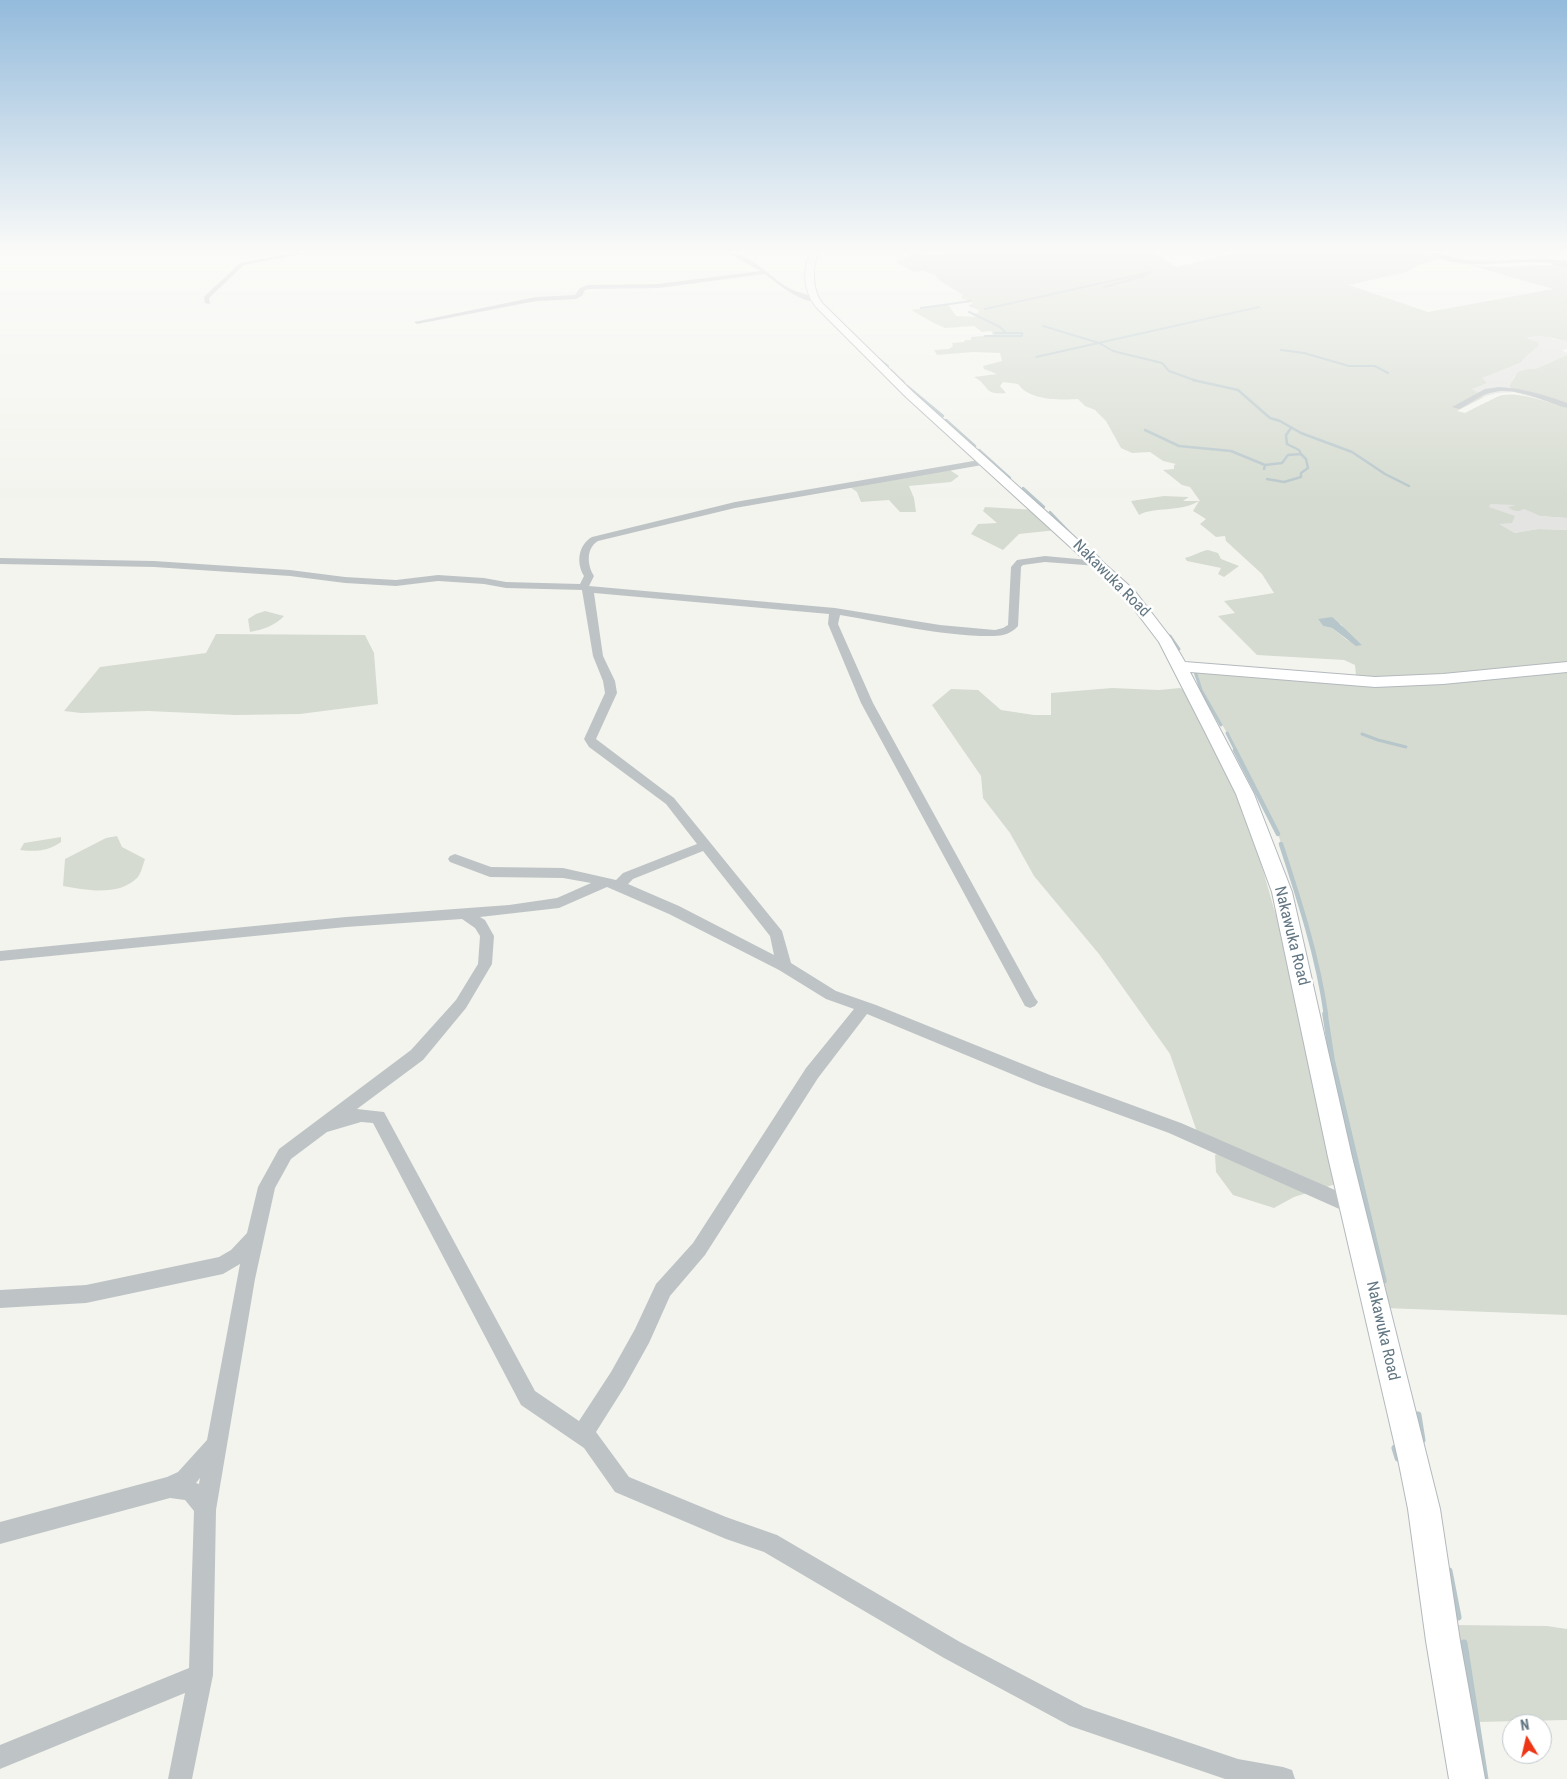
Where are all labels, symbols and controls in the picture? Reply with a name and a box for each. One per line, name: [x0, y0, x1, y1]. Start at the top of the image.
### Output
street label: Nakawuka Road: [1068, 536, 1154, 622]
street label: Nakawuka Road: [1269, 885, 1313, 987]
street label: Nakawuka Road: [1361, 1280, 1403, 1382]
north arrow: [1502, 1714, 1552, 1764]
text: N: [1519, 1717, 1530, 1734]

